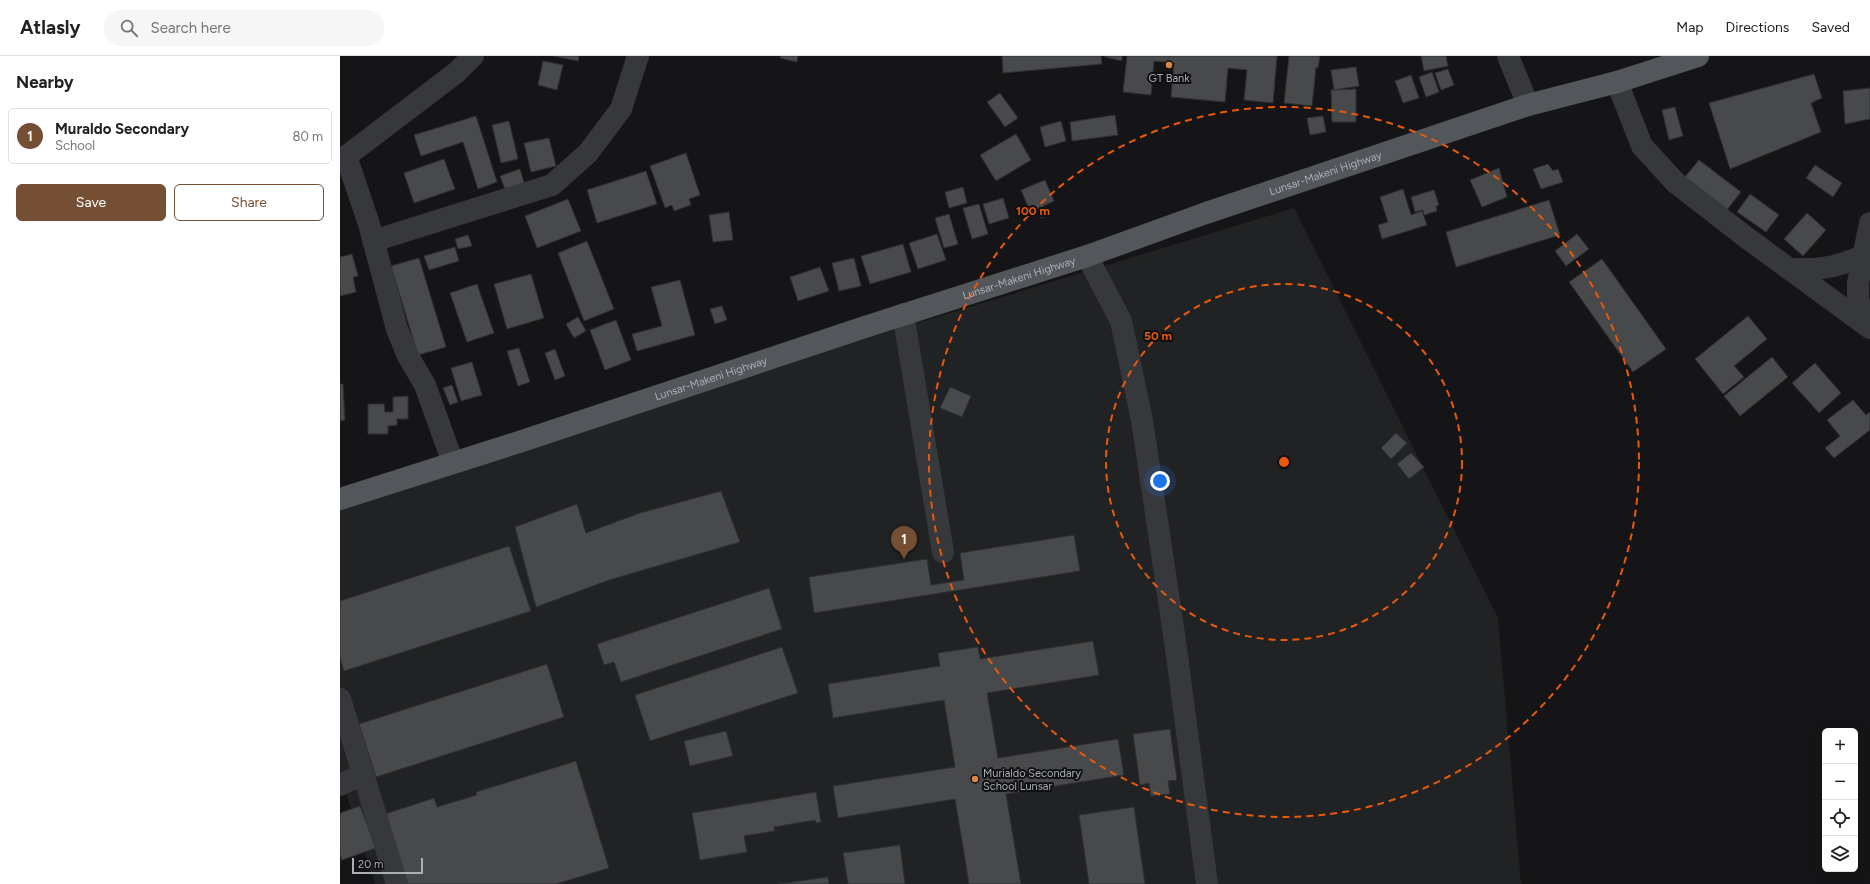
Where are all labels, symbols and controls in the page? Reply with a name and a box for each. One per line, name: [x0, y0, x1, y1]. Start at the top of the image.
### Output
search box: [104, 10, 384, 46]
text: Atlasly: [20, 16, 80, 39]
icon: search: [118, 17, 140, 39]
text: Search here: [150, 19, 231, 37]
text: Map: [1676, 19, 1704, 36]
text: Directions: [1726, 19, 1789, 36]
text: Saved: [1811, 19, 1850, 36]
marker: GT Bank: [1164, 60, 1174, 70]
text: Nearby: [16, 72, 74, 92]
place label: GT Bank: [1149, 72, 1190, 85]
text: Muraldo Secondary: [55, 120, 189, 138]
text: 1: [27, 129, 33, 144]
text: 80 m: [292, 129, 323, 144]
text: School: [55, 138, 95, 153]
street label: Lunsar-Makeni Highway: [1267, 148, 1384, 198]
button: Save: [16, 184, 166, 221]
button: Share: [174, 184, 324, 221]
text: 100 m: [1016, 204, 1050, 218]
street label: Lunsar-Makeni Highway: [961, 254, 1077, 302]
text: 50 m: [1144, 329, 1172, 343]
street label: Lunsar-Makeni Highway: [653, 353, 769, 403]
centre of rings: [1277, 455, 1291, 469]
your location: [1150, 471, 1170, 491]
pin: 1: [891, 526, 917, 559]
map controls: [1822, 728, 1858, 872]
button: +: [1822, 728, 1858, 764]
button: −: [1822, 764, 1858, 800]
place label: Murialdo Secondary School Lunsar: [983, 767, 1081, 793]
marker: Murialdo Secondary School Lunsar: [970, 774, 980, 784]
button: locate: [1822, 800, 1858, 836]
button: layers: [1822, 836, 1858, 872]
scale bar: [352, 856, 423, 875]
text: 20 m: [358, 858, 383, 871]

